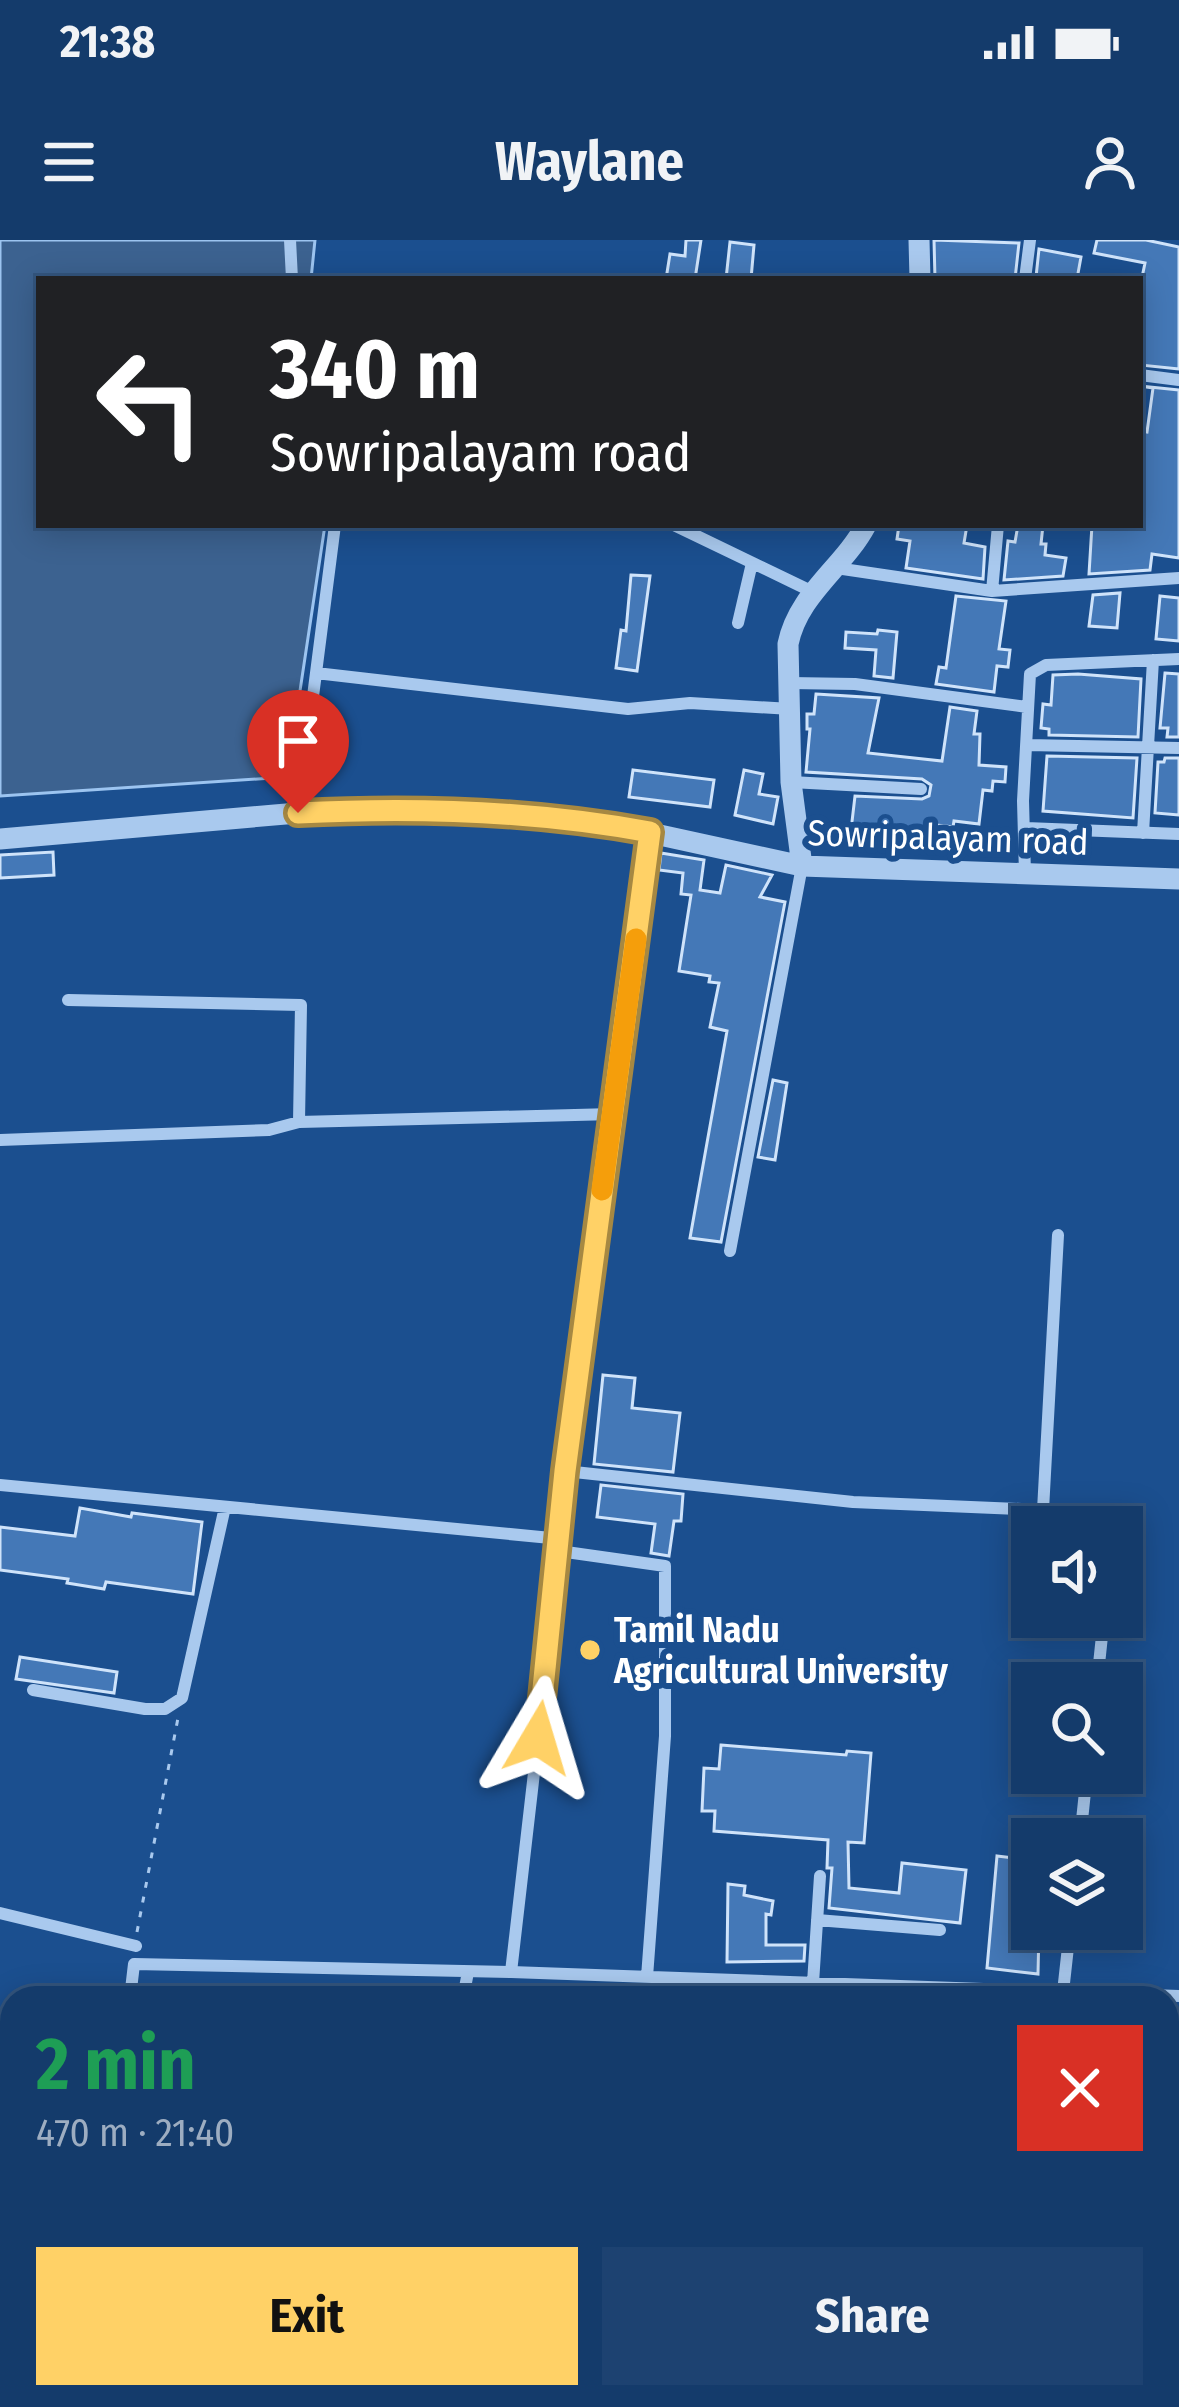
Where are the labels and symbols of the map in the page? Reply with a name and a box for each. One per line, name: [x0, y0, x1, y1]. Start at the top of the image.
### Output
pin: [247, 690, 349, 813]
street label: Sowripalayam road: [807, 811, 1089, 865]
place label: Tamil Nadu Agricultural University: [613, 1608, 949, 1693]
marker: Tamil Nadu Agricultural University: [577, 1637, 603, 1663]
position arrow: [475, 1675, 601, 1801]

